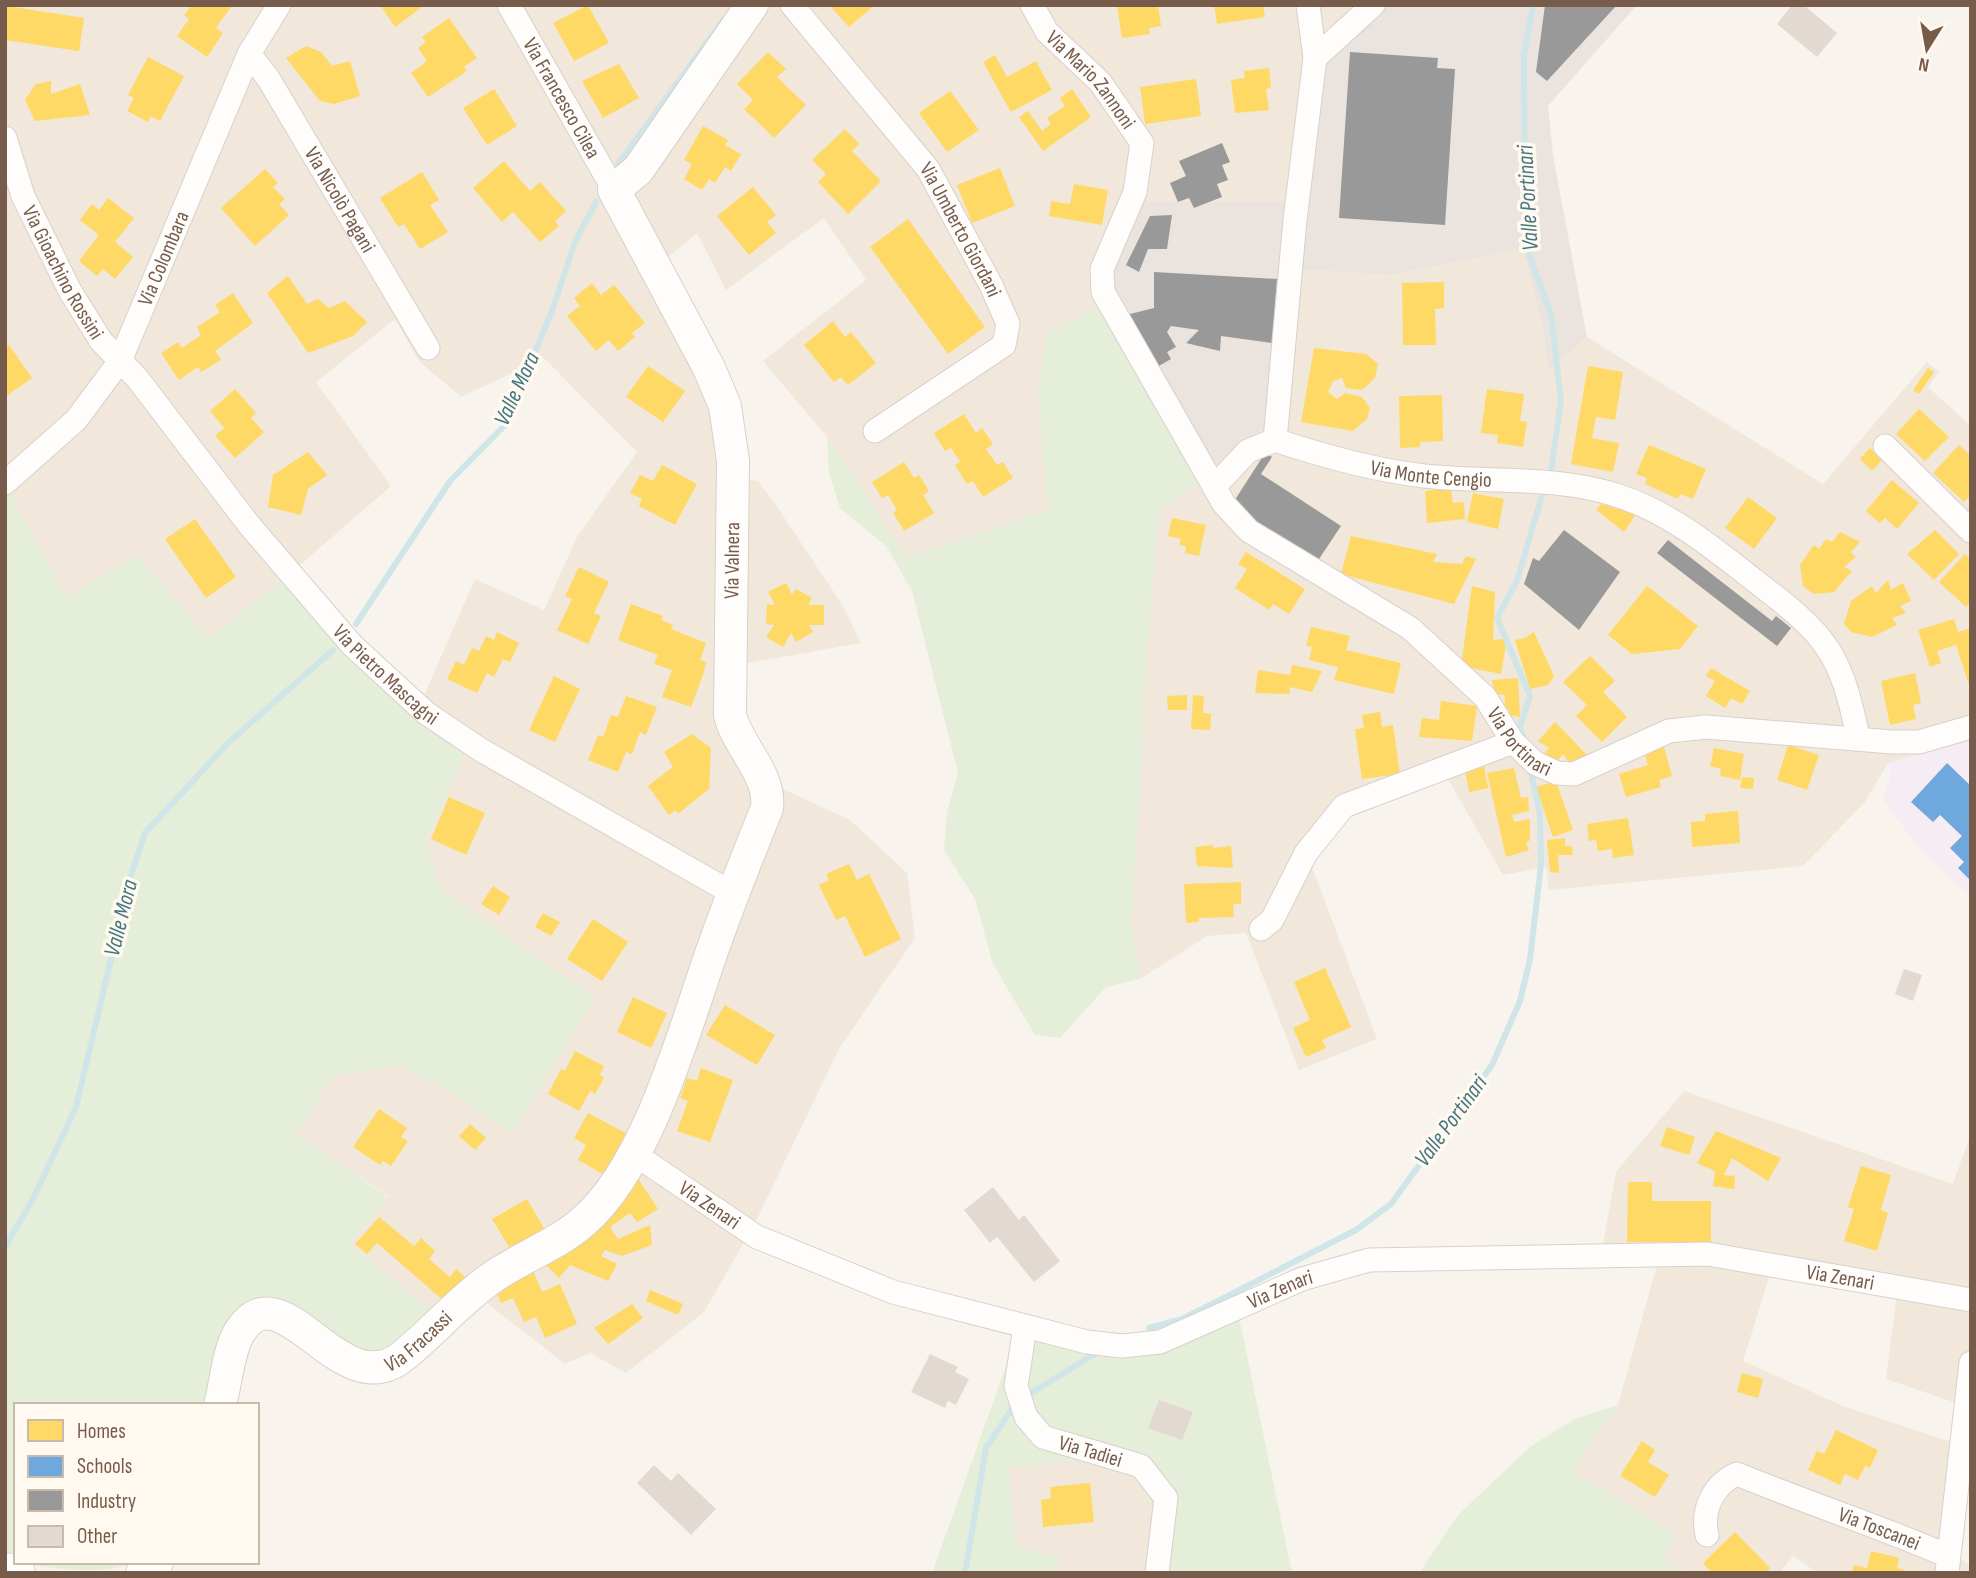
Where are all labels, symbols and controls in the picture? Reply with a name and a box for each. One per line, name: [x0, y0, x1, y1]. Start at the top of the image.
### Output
north arrow: [1892, 14, 1962, 84]
street label: Via Mario Zannoni: [1041, 25, 1141, 134]
street label: Via Francesco Cilea: [518, 33, 606, 163]
text: N: [1917, 52, 1931, 76]
street label: Via Nicolò Pagani: [299, 142, 381, 257]
water label: Valle Portinari: [1511, 144, 1545, 252]
street label: Via Umberto Giordani: [915, 157, 1007, 301]
street label: Via Gioachino Rossini: [17, 201, 109, 344]
street label: Via Colombara: [132, 207, 194, 309]
water label: Valle Mora: [488, 347, 546, 430]
street label: Via Monte Cengio: [1368, 455, 1492, 492]
street label: Via Valnera: [719, 522, 745, 599]
street label: Via Pietro Mascagni: [328, 619, 443, 730]
street label: Via Portinari: [1482, 702, 1555, 781]
water label: Valle Mora: [98, 876, 144, 959]
water label: Valle Portinari: [1409, 1069, 1494, 1172]
street label: Via Zenari: [674, 1175, 745, 1235]
street label: Via Zenari: [1804, 1259, 1876, 1295]
street label: Via Zenari: [1244, 1264, 1315, 1314]
street label: Via Fracassi: [381, 1305, 457, 1377]
legend: [14, 1403, 259, 1564]
text: Homes: [77, 1419, 126, 1444]
street label: Via Tadiei: [1056, 1430, 1125, 1472]
text: Schools: [77, 1454, 132, 1479]
text: Industry: [77, 1489, 136, 1514]
street label: Via Toscanei: [1835, 1501, 1924, 1555]
text: Other: [77, 1524, 117, 1549]

